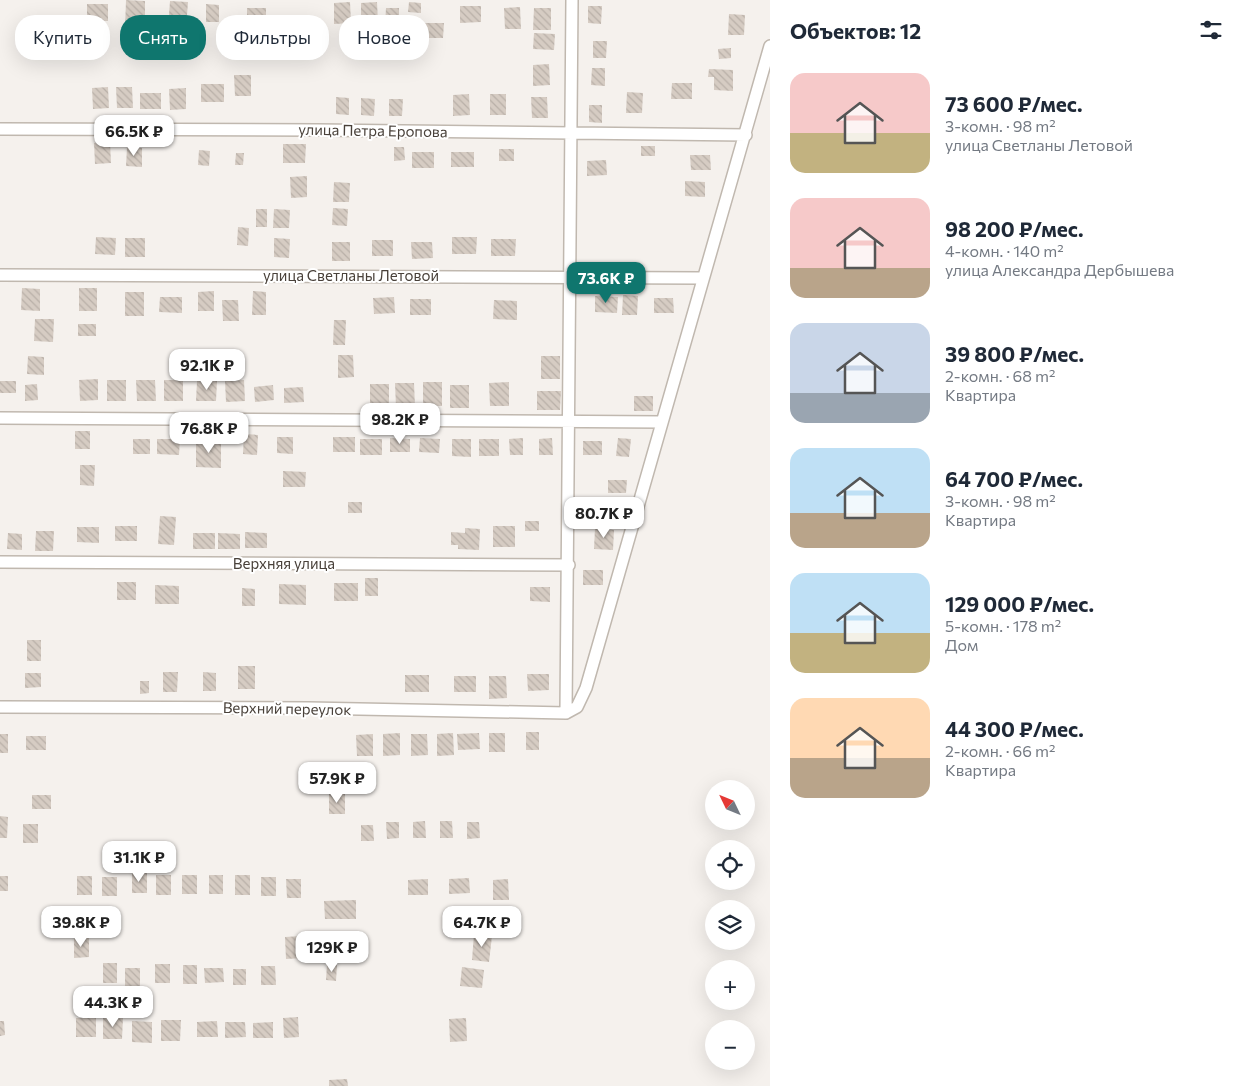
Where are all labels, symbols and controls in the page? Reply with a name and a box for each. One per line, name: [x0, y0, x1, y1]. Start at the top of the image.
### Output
chip: Купить: [15, 15, 110, 60]
chip: Снять: [120, 15, 206, 60]
chip: Фильтры: [216, 15, 329, 60]
chip: Новое: [339, 15, 429, 60]
icon: filters: [1197, 16, 1225, 44]
text: Объектов: 12: [790, 18, 921, 43]
text: 73 600 ₽/мес.: [945, 91, 1083, 116]
icon: home: [830, 93, 890, 153]
pin: 66.5K ₽: [88, 114, 180, 157]
text: 3-комн. · 98 m²: [945, 116, 1056, 135]
street label: улица Петра Еропова: [298, 120, 448, 140]
text: 66.5K ₽: [105, 121, 163, 140]
text: улица Светланы Летовой: [945, 135, 1133, 154]
text: 98 200 ₽/мес.: [945, 216, 1084, 241]
icon: home: [830, 218, 890, 278]
text: 4-комн. · 140 m²: [945, 241, 1064, 260]
text: улица Александра Дербышева: [945, 260, 1174, 279]
pin: 73.6K ₽: [560, 262, 652, 304]
street label: улица Светланы Летовой: [263, 266, 439, 284]
text: 73.6K ₽: [578, 268, 634, 287]
text: 39 800 ₽/мес.: [945, 341, 1084, 366]
icon: home: [830, 343, 890, 403]
pin: 92.1K ₽: [161, 348, 253, 391]
text: 92.1K ₽: [180, 355, 234, 374]
text: 2-комн. · 68 m²: [945, 366, 1055, 385]
text: Квартира: [945, 385, 1016, 404]
pin: 98.2K ₽: [354, 402, 446, 445]
text: 98.2K ₽: [371, 409, 429, 428]
pin: 76.8K ₽: [163, 412, 255, 454]
text: 76.8K ₽: [180, 418, 238, 437]
text: 64 700 ₽/мес.: [945, 466, 1083, 491]
icon: home: [830, 468, 890, 528]
text: 3-комн. · 98 m²: [945, 491, 1056, 510]
pin: 80.7K ₽: [558, 496, 650, 539]
text: 80.7K ₽: [575, 503, 633, 522]
text: Квартира: [945, 510, 1016, 529]
street label: Верхняя улица: [233, 554, 335, 572]
text: 129 000 ₽/мес.: [945, 591, 1094, 616]
icon: home: [830, 593, 890, 653]
text: 5-комн. · 178 m²: [945, 616, 1061, 635]
text: Дом: [945, 635, 978, 654]
street label: Верхний переулок: [223, 698, 351, 718]
text: 44 300 ₽/мес.: [945, 716, 1084, 741]
icon: home: [830, 718, 890, 778]
text: 2-комн. · 66 m²: [945, 741, 1055, 760]
text: Квартира: [945, 760, 1016, 779]
pin: 57.9K ₽: [291, 762, 383, 804]
text: 57.9K ₽: [309, 768, 365, 787]
north arrow: [705, 780, 755, 830]
map controls: [705, 780, 755, 1070]
pin: 31.1K ₽: [93, 840, 185, 883]
button: locate: [705, 840, 755, 890]
text: 31.1K ₽: [113, 847, 165, 866]
button: layers: [705, 900, 755, 950]
pin: 39.8K ₽: [35, 906, 127, 948]
pin: 64.7K ₽: [436, 906, 528, 948]
text: 39.8K ₽: [52, 912, 110, 931]
text: 64.7K ₽: [453, 912, 511, 931]
pin: 129K ₽: [291, 930, 373, 973]
text: 129K ₽: [307, 937, 357, 956]
button: +: [705, 960, 755, 1010]
pin: 44.3K ₽: [67, 986, 159, 1028]
text: 44.3K ₽: [84, 992, 142, 1011]
button: −: [705, 1020, 755, 1070]

